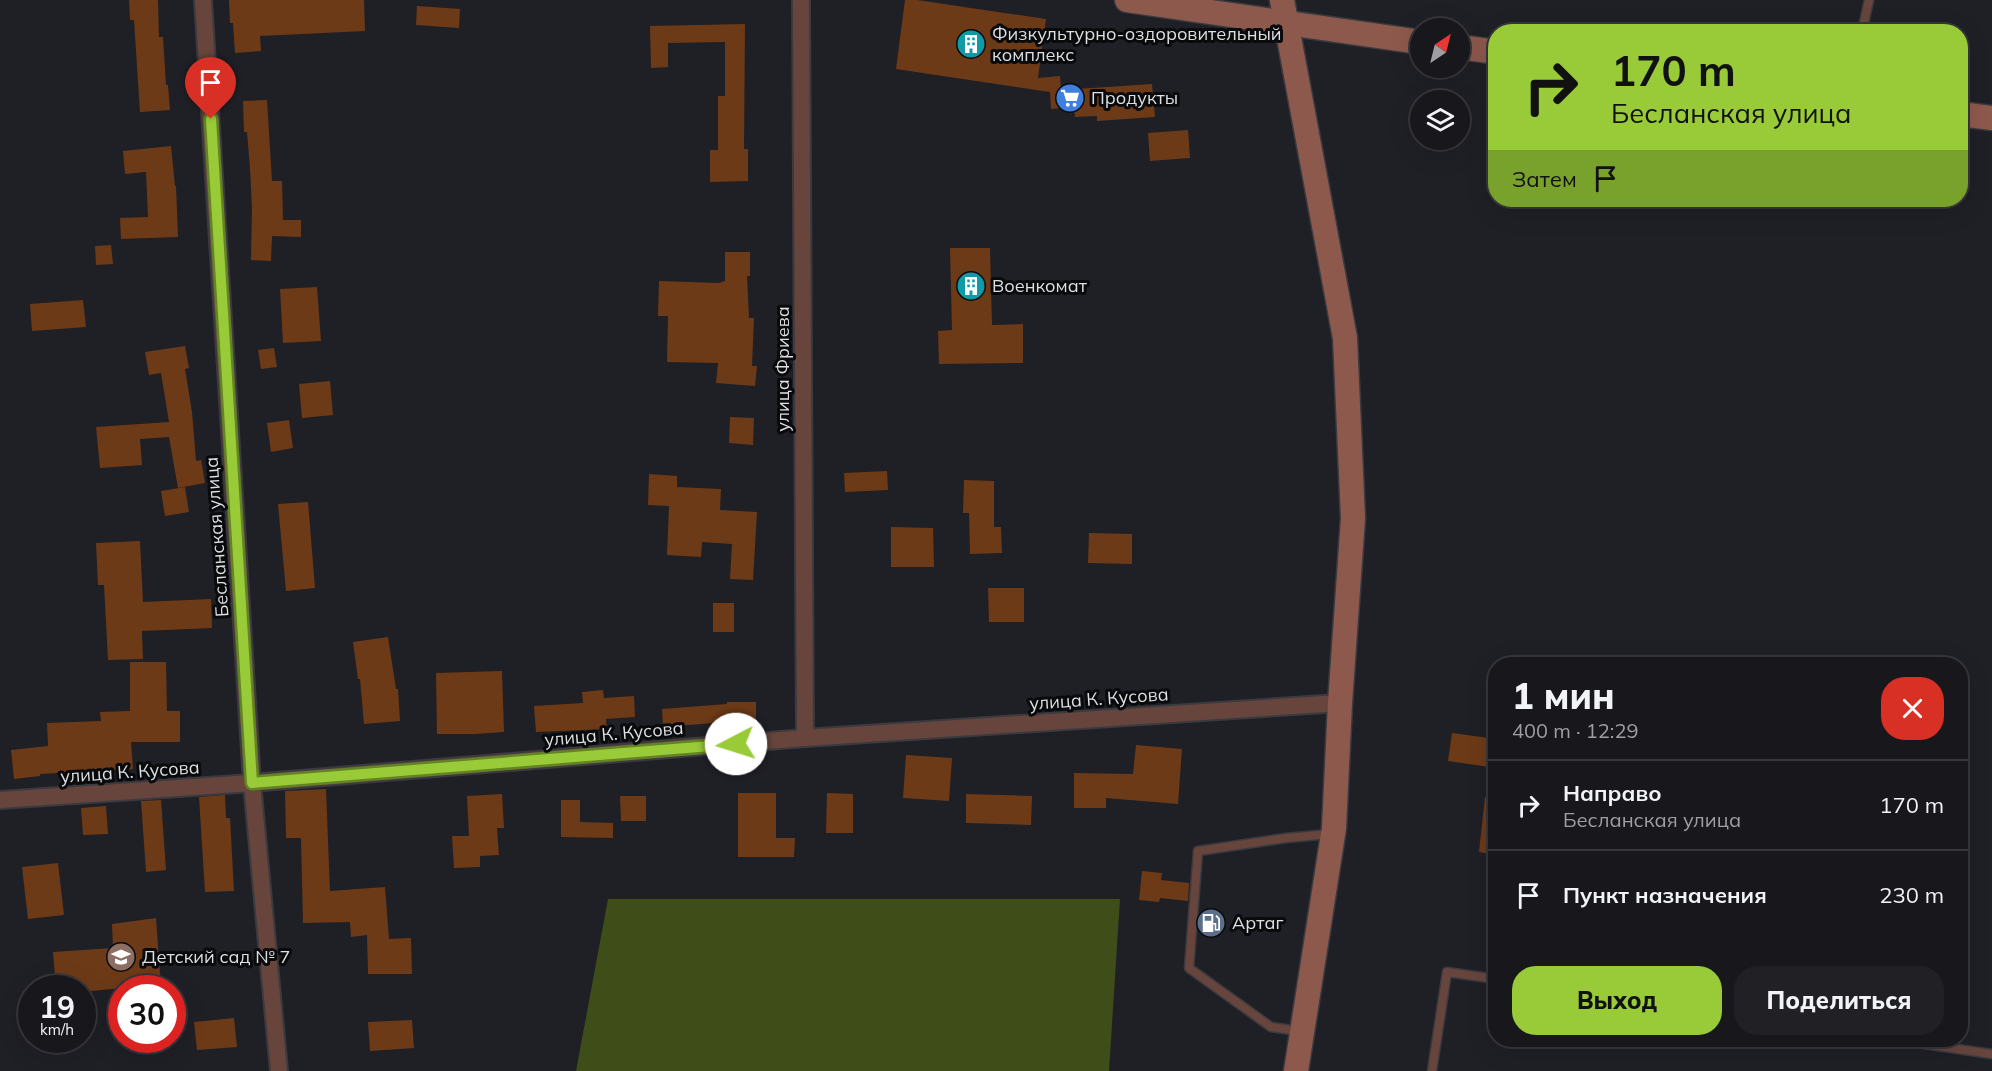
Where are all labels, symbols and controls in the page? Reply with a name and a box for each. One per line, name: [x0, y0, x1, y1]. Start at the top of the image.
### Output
north arrow: [1410, 18, 1470, 78]
map controls: [1410, 18, 1470, 150]
place label: Физкультурно-оздоровительный комплекс: [992, 22, 1282, 66]
building icon: Физкультурно-оздоровительный комплекс: [955, 28, 987, 60]
text: 170 m: [1611, 44, 1736, 97]
icon: right: [1512, 48, 1590, 126]
pin: [185, 57, 236, 119]
icon: arrive: [194, 66, 227, 99]
supermarket icon: Продукты: [1054, 82, 1086, 114]
place label: Продукты: [1091, 86, 1178, 109]
button: layers: [1410, 90, 1470, 150]
text: Бесланская улица: [1611, 96, 1852, 130]
icon: arrive: [1589, 162, 1622, 195]
text: Затем: [1512, 165, 1577, 193]
building icon: Военкомат: [955, 270, 987, 302]
place label: Военкомат: [992, 274, 1088, 297]
street label: улица Фриева: [771, 306, 794, 432]
street label: Бесланская улица: [199, 456, 234, 618]
text: 1 мин: [1512, 673, 1615, 718]
button: close: [1881, 677, 1944, 740]
street label: улица К. Кусова: [1029, 682, 1169, 715]
position arrow: [704, 712, 768, 776]
street label: улица К. Кусова: [543, 716, 684, 751]
text: 400 m · 12:29: [1512, 718, 1638, 743]
street label: улица К. Кусова: [60, 755, 200, 788]
text: Направо: [1563, 779, 1661, 807]
icon: right: [1512, 789, 1545, 822]
text: 170 m: [1879, 791, 1944, 819]
text: Бесланская улица: [1563, 807, 1741, 832]
icon: arrive: [1512, 879, 1545, 912]
text: Пункт назначения: [1563, 881, 1767, 909]
text: 230 m: [1879, 881, 1944, 909]
fuel station icon: Артаг: [1195, 907, 1227, 939]
place label: Артаг: [1232, 911, 1283, 934]
school or university icon: Детский сад № 7: [105, 941, 137, 973]
place label: Детский сад № 7: [142, 945, 290, 968]
button: Выход: [1512, 966, 1722, 1035]
button: Поделиться: [1734, 966, 1944, 1035]
speed limit sign: 30: [108, 975, 186, 1053]
text: 19: [39, 988, 75, 1026]
text: km/h: [40, 1020, 74, 1039]

